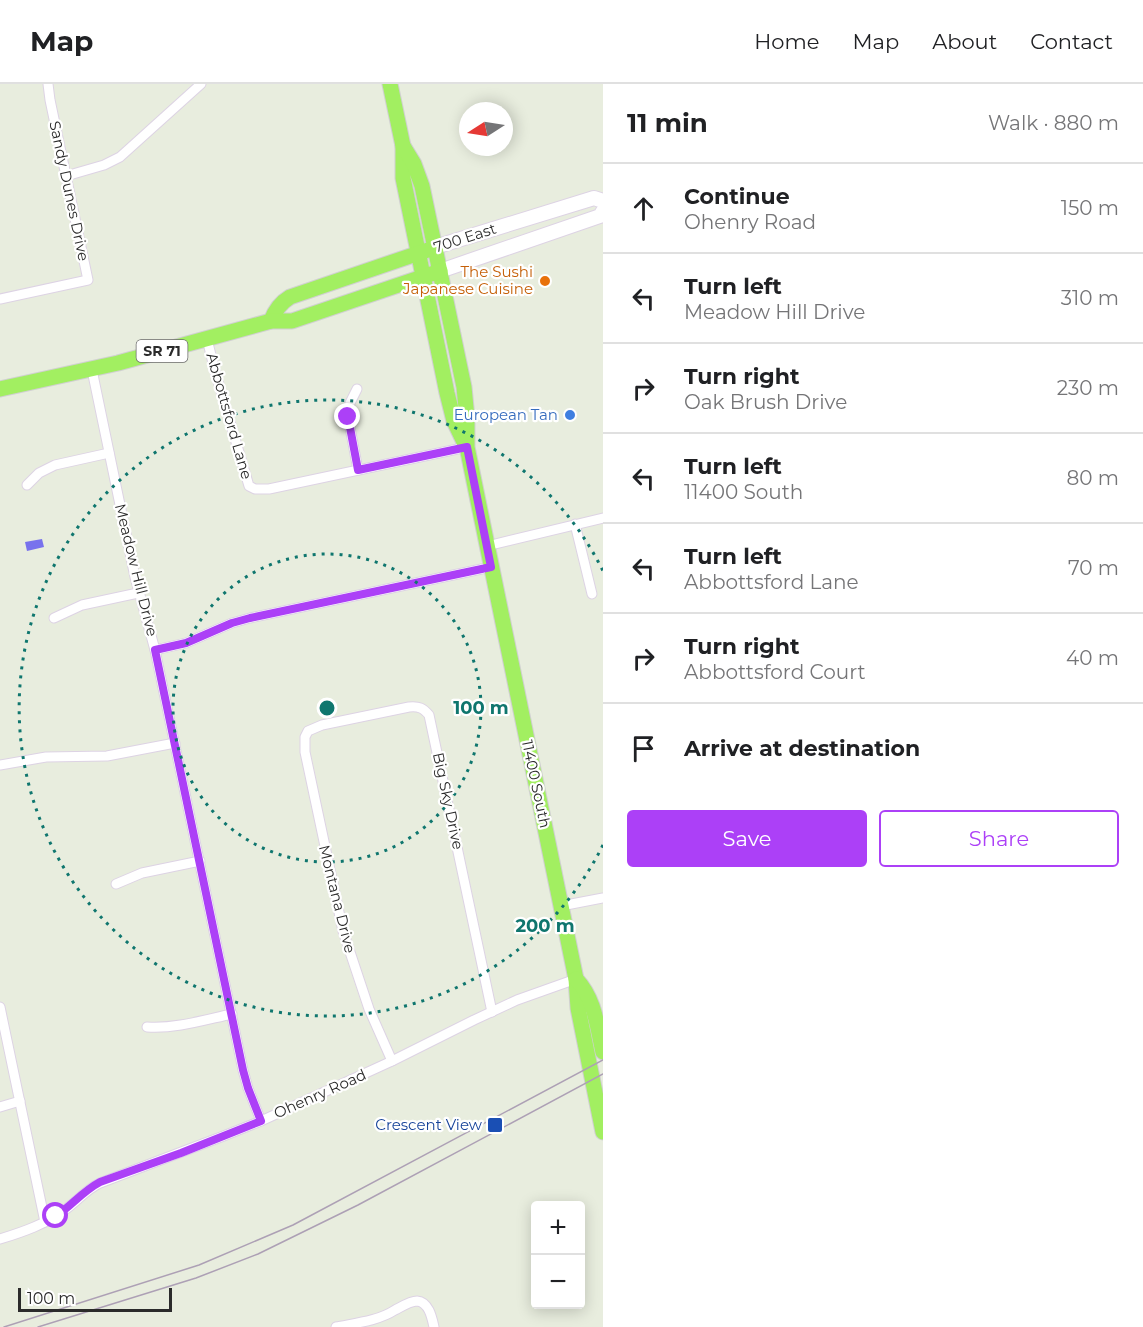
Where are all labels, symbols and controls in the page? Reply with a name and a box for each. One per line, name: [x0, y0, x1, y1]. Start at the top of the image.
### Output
text: Map: [30, 24, 93, 58]
text: Home: [754, 29, 819, 54]
text: Map: [852, 29, 899, 54]
text: About: [932, 29, 997, 54]
text: Contact: [1030, 29, 1113, 54]
north arrow: [459, 102, 513, 156]
text: 11 min: [627, 107, 708, 139]
text: Walk · 880 m: [988, 111, 1119, 135]
street label: Sandy Dunes Drive: [45, 119, 94, 263]
text: Continue: [684, 183, 790, 210]
icon: ahead: [627, 192, 660, 225]
text: 150 m: [1061, 196, 1119, 220]
text: Ohenry Road: [684, 210, 816, 234]
street label: 700 East: [431, 219, 498, 257]
place label: The Sushi Japanese Cuisine: [402, 262, 533, 298]
text: Turn left: [684, 273, 782, 300]
marker: The Sushi Japanese Cuisine: [538, 274, 552, 288]
icon: left: [627, 282, 660, 315]
text: 310 m: [1061, 286, 1119, 310]
text: Meadow Hill Drive: [684, 300, 865, 324]
road number: SR 71: [136, 340, 188, 362]
street label: Abbottsford Lane: [202, 350, 257, 481]
text: Turn right: [684, 363, 799, 390]
icon: right: [627, 372, 660, 405]
text: 230 m: [1057, 376, 1119, 400]
text: Oak Brush Drive: [684, 390, 847, 414]
route end: [334, 403, 360, 429]
place label: European Tan: [454, 405, 558, 424]
marker: European Tan: [563, 408, 577, 422]
text: Turn left: [684, 453, 782, 480]
icon: left: [627, 462, 660, 495]
text: 80 m: [1067, 466, 1119, 490]
text: 11400 South: [684, 480, 803, 504]
street label: Meadow Hill Drive: [111, 502, 162, 638]
text: Turn left: [684, 543, 782, 570]
icon: left: [627, 552, 660, 585]
text: 70 m: [1068, 556, 1119, 580]
text: Abbottsford Lane: [684, 570, 859, 594]
text: Turn right: [684, 633, 799, 660]
icon: right: [627, 642, 660, 675]
text: 40 m: [1066, 646, 1119, 670]
text: Abbottsford Court: [684, 660, 866, 684]
text: 100 m: [453, 697, 509, 719]
centre of rings: [317, 698, 337, 718]
icon: arrive: [627, 732, 660, 765]
text: Arrive at destination: [684, 735, 920, 762]
street label: 11400 South: [518, 738, 555, 830]
street label: Big Sky Drive: [429, 751, 468, 851]
button: Save: [627, 810, 867, 867]
button: Share: [879, 810, 1119, 867]
street label: Montana Drive: [315, 843, 360, 955]
text: 200 m: [515, 915, 575, 937]
street label: Ohenry Road: [271, 1065, 369, 1122]
place label: Crescent View: [375, 1115, 483, 1134]
marker: Crescent View: [486, 1116, 504, 1134]
map controls: [531, 1201, 585, 1309]
button: +: [531, 1201, 585, 1255]
route start: [42, 1202, 68, 1228]
button: −: [531, 1255, 585, 1309]
scale bar: [18, 1285, 172, 1312]
text: 100 m: [27, 1289, 75, 1308]

